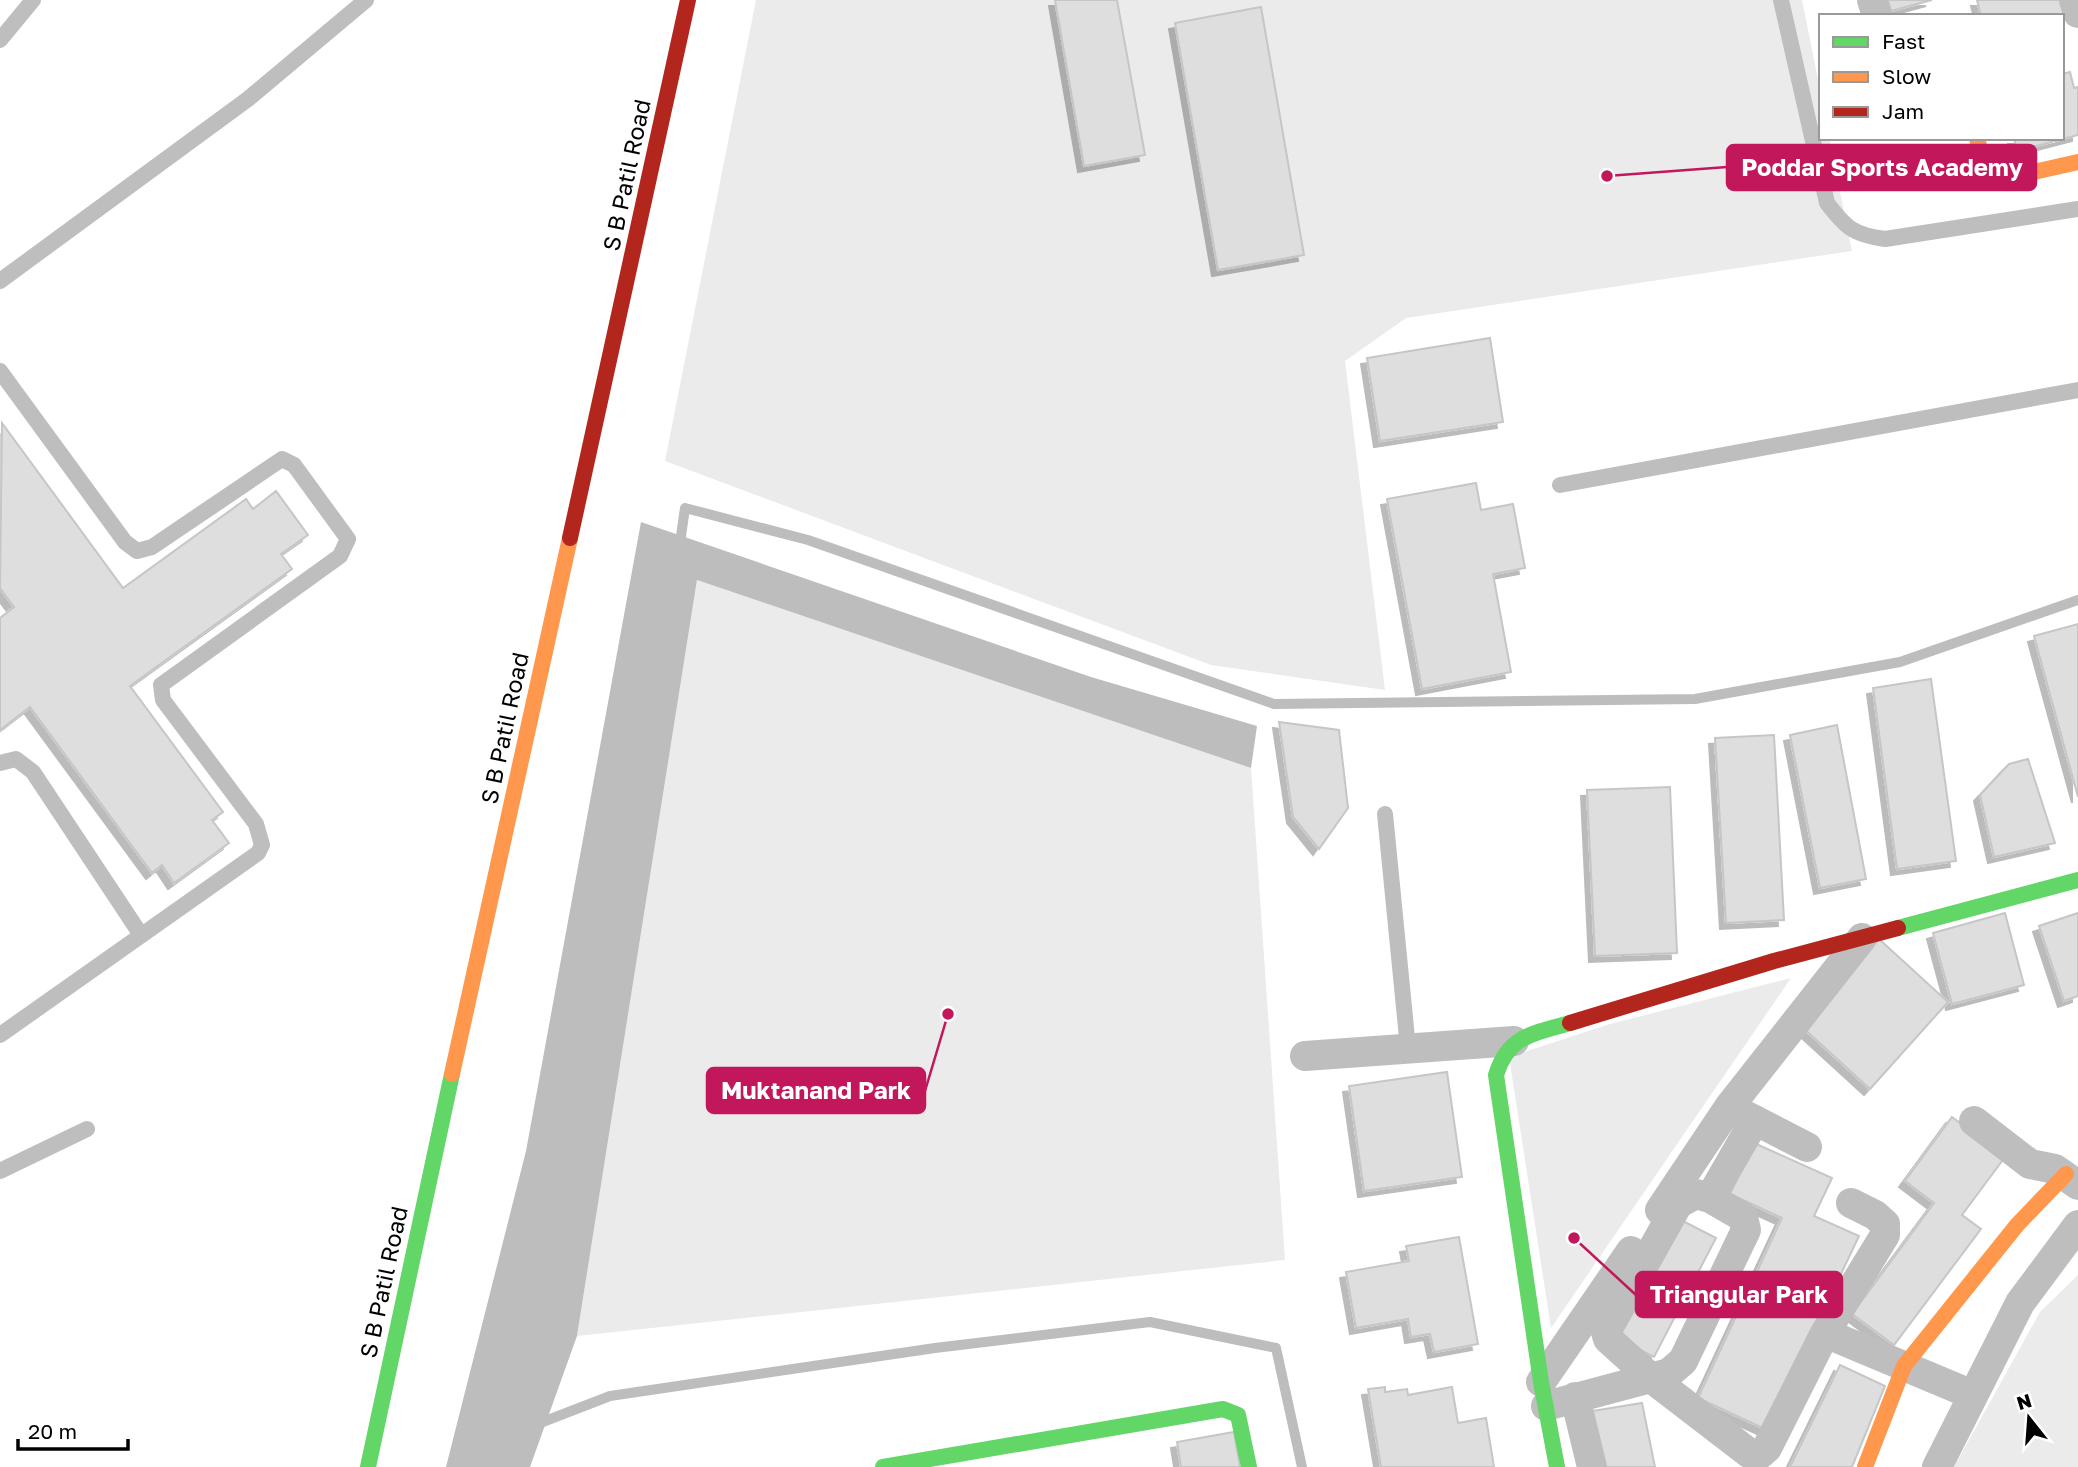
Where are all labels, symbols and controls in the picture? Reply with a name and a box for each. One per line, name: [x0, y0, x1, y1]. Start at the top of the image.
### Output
legend: [1819, 14, 2064, 140]
text: Fast: [1882, 28, 1925, 54]
text: Slow: [1882, 63, 1931, 89]
street label: S B Patil Road: [596, 97, 656, 253]
text: Jam: [1882, 98, 1924, 124]
callout: Poddar Sports Academy: [1727, 145, 2036, 190]
text: Poddar Sports Academy: [1741, 152, 2023, 181]
street label: S B Patil Road: [474, 650, 534, 806]
callout: Muktanand Park: [707, 1068, 925, 1113]
text: Muktanand Park: [721, 1075, 911, 1104]
street label: S B Patil Road: [353, 1204, 413, 1360]
callout: Triangular Park: [1636, 1272, 1842, 1317]
text: Triangular Park: [1650, 1279, 1828, 1308]
north arrow: [1994, 1383, 2064, 1453]
text: N: [2014, 1388, 2034, 1414]
scale bar: [18, 1408, 128, 1452]
text: 20 m: [28, 1418, 77, 1444]

